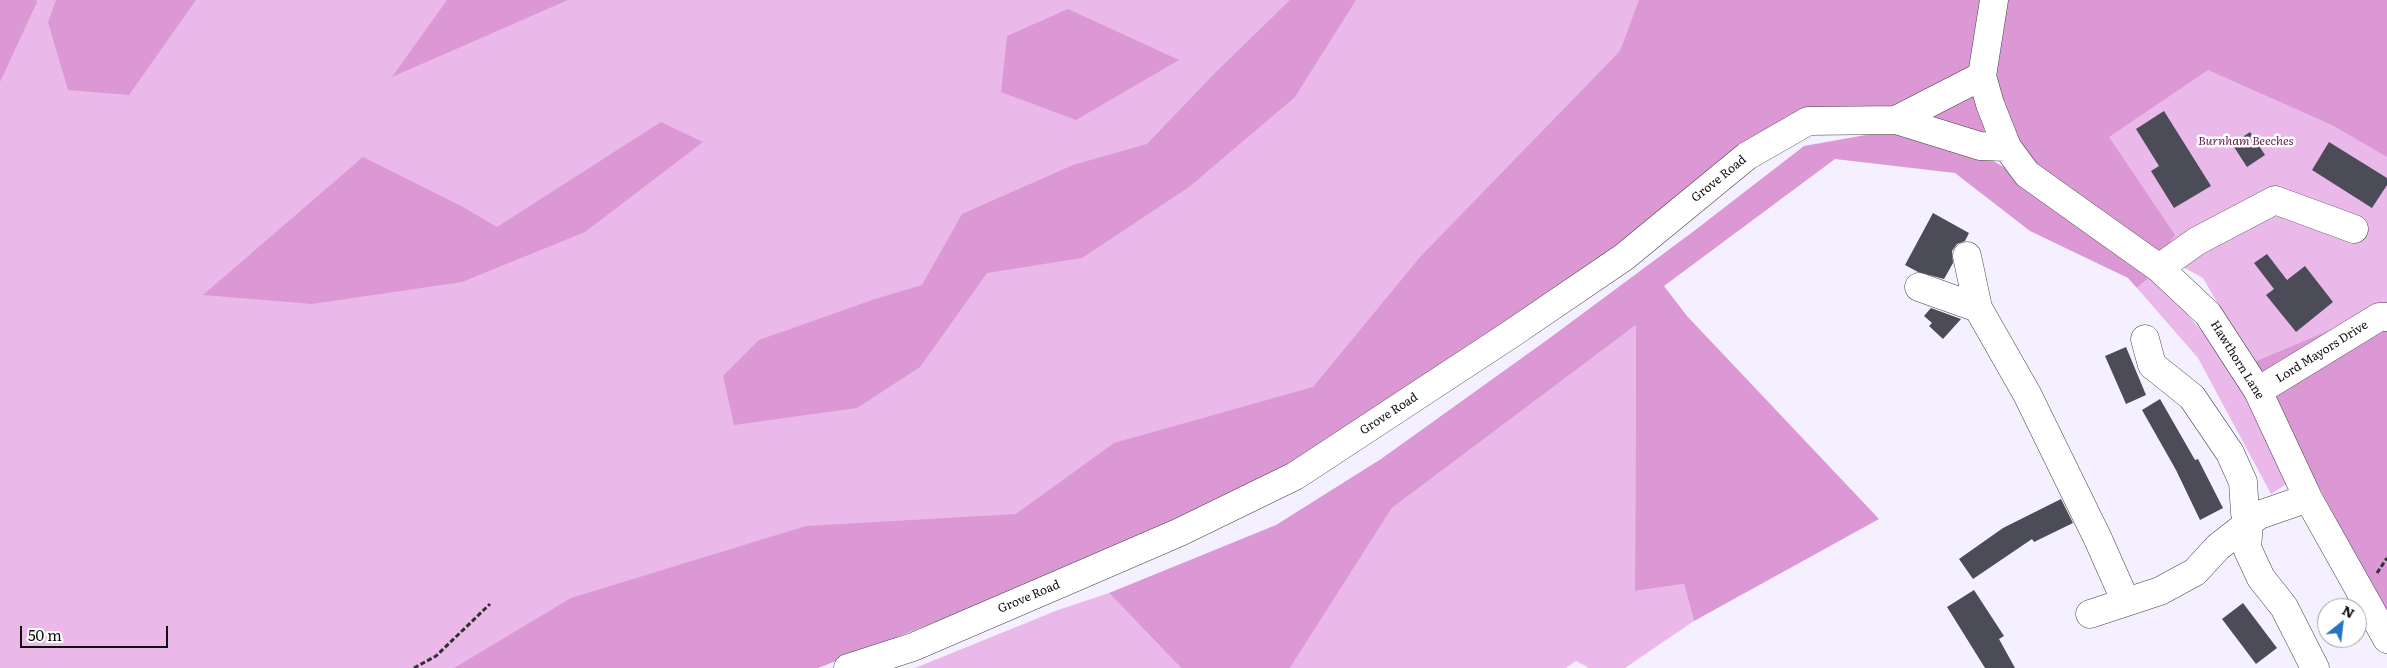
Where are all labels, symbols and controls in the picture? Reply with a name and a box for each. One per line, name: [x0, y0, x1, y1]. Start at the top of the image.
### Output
park label: Burnham Beeches: [2198, 134, 2294, 148]
street label: Grove Road: [1689, 153, 1749, 205]
street label: Hawthorn Lane: [2207, 318, 2267, 402]
street label: Lord Mayors Drive: [2273, 318, 2371, 386]
street label: Grove Road: [1357, 390, 1421, 438]
street label: Grove Road: [996, 577, 1062, 617]
north arrow: [2317, 598, 2367, 648]
text: N: [2339, 599, 2359, 622]
scale bar: [22, 616, 170, 648]
text: 50 m: [28, 623, 62, 646]

